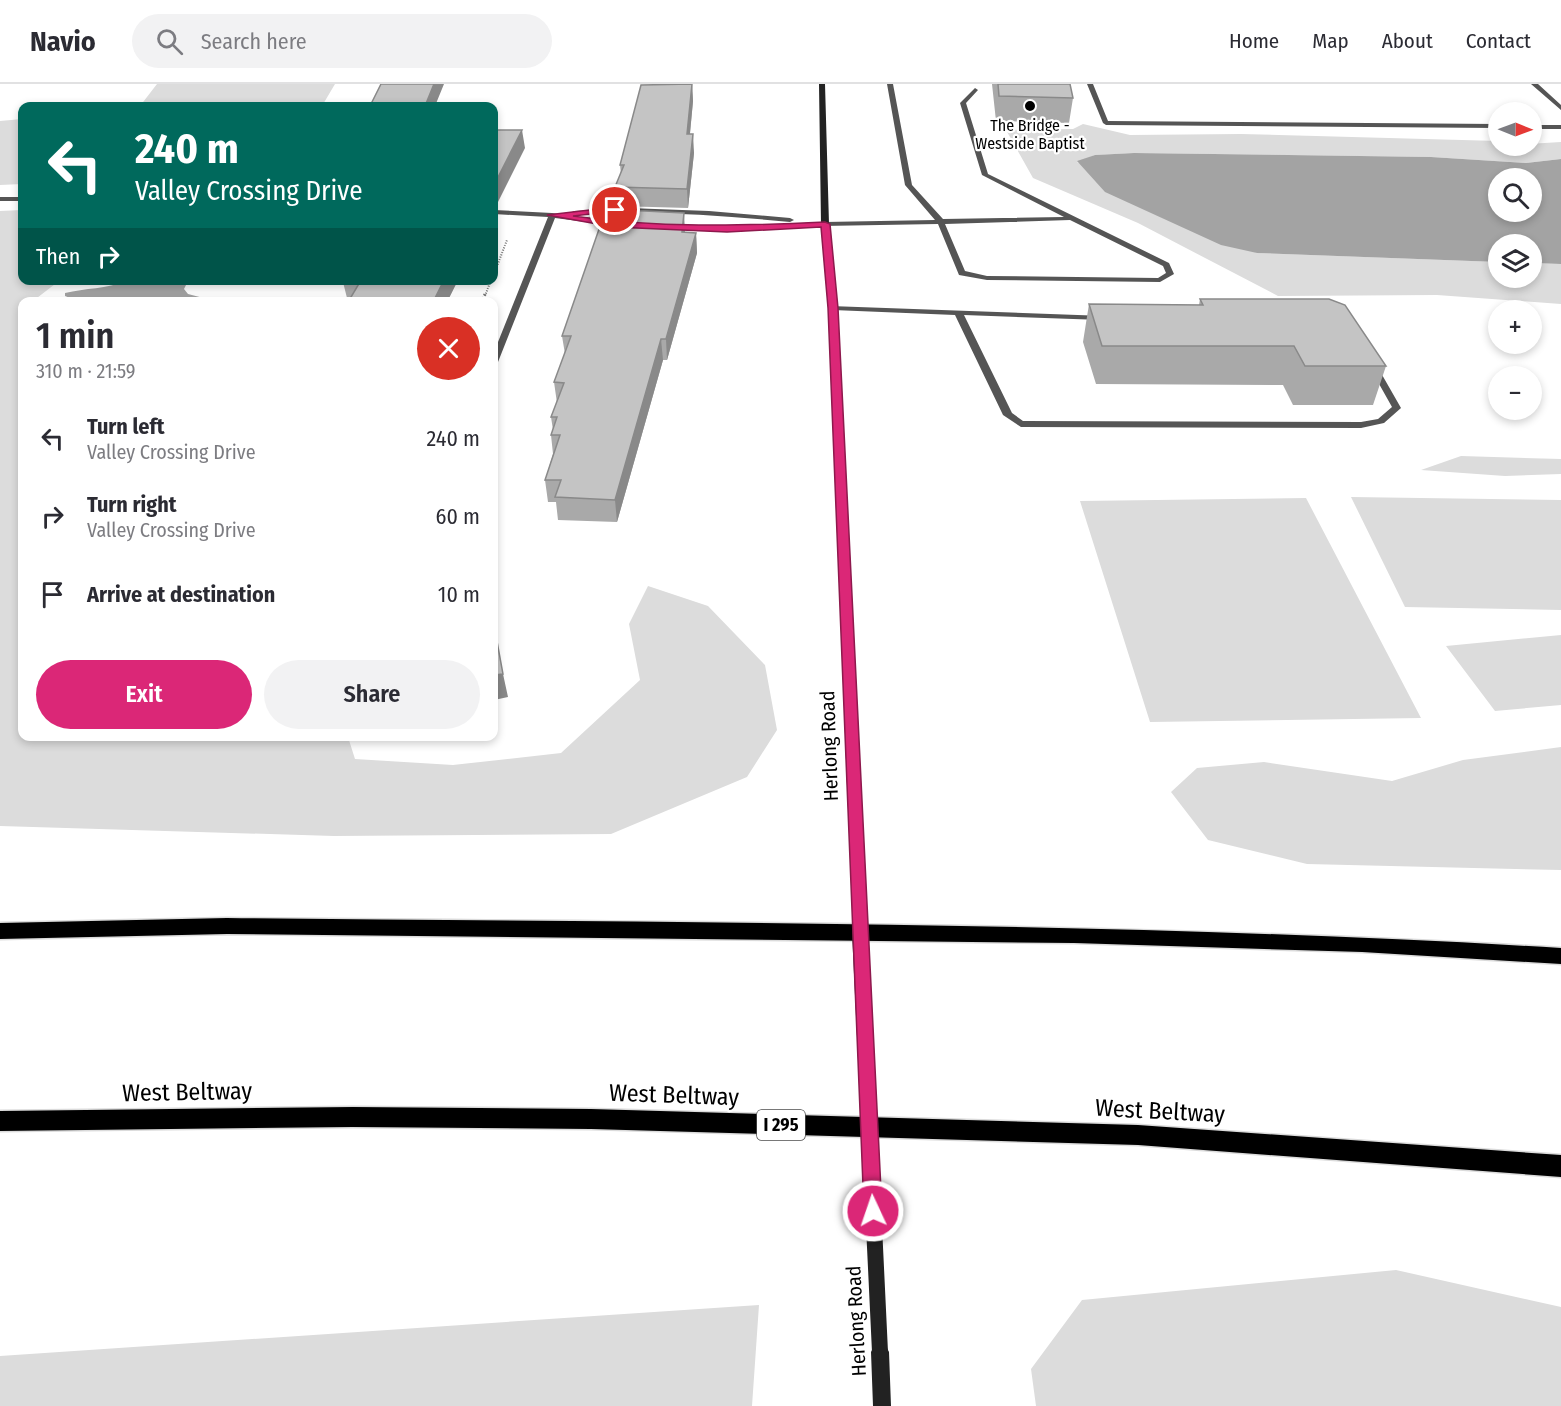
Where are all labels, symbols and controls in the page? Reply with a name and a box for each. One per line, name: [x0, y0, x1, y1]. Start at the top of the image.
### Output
search box: [132, 14, 552, 68]
text: Navio: [30, 25, 96, 58]
icon: search: [153, 25, 186, 58]
text: Search here: [201, 28, 307, 55]
text: Home: [1229, 28, 1279, 54]
text: Map: [1312, 28, 1349, 54]
text: About: [1382, 28, 1433, 54]
text: Contact: [1466, 28, 1531, 54]
marker: The Bridge - Westside Baptist: [1023, 99, 1037, 113]
north arrow: [1488, 102, 1542, 156]
map controls: [1488, 102, 1542, 420]
place label: The Bridge - Westside Baptist: [975, 116, 1085, 153]
text: 240 m: [135, 124, 239, 174]
icon: left: [36, 126, 114, 204]
button: search: [1488, 168, 1542, 222]
text: Valley Crossing Drive: [135, 175, 363, 207]
pin: [589, 184, 640, 235]
icon: arrive: [598, 193, 631, 226]
button: layers: [1488, 234, 1542, 288]
icon: right: [92, 240, 125, 273]
text: Then: [36, 243, 80, 270]
button: +: [1488, 300, 1542, 354]
text: 1 min: [36, 314, 114, 358]
button: close: [417, 317, 480, 380]
text: 310 m · 21:59: [36, 359, 136, 383]
button: −: [1488, 366, 1542, 420]
text: Turn left: [87, 413, 165, 440]
icon: left: [36, 422, 69, 455]
text: 240 m: [427, 425, 480, 452]
text: Valley Crossing Drive: [87, 440, 256, 464]
text: Turn right: [87, 491, 176, 518]
icon: right: [36, 500, 69, 533]
text: 60 m: [436, 503, 480, 530]
text: Valley Crossing Drive: [87, 518, 256, 542]
icon: arrive: [36, 578, 69, 611]
text: Arrive at destination: [87, 581, 275, 608]
text: 10 m: [438, 581, 480, 608]
button: Exit: [36, 660, 252, 729]
button: Share: [264, 660, 480, 729]
street label: Herlong Road: [815, 690, 843, 802]
street label: West Beltway: [122, 1077, 253, 1107]
street label: West Beltway: [609, 1079, 740, 1111]
street label: West Beltway: [1094, 1094, 1226, 1128]
road number: I 295: [757, 1110, 805, 1140]
position arrow: [841, 1179, 905, 1243]
street label: Herlong Road: [841, 1265, 871, 1377]

